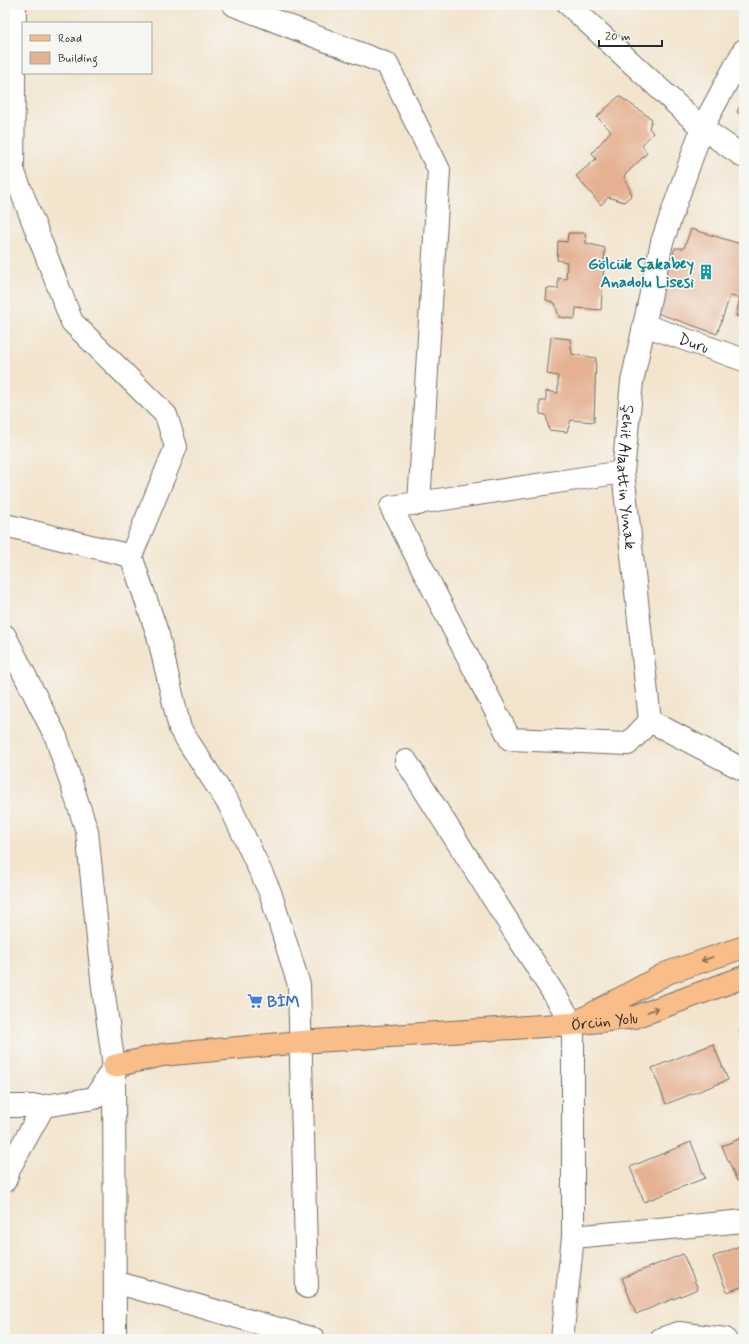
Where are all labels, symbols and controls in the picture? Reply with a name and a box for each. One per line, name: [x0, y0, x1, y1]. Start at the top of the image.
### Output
legend: [22, 22, 152, 74]
scale bar: [599, 22, 662, 48]
text: 20 m: [605, 29, 631, 45]
text: Road: [58, 31, 82, 47]
text: Building: [58, 51, 98, 68]
place label: Gölcük Çakabey Anadolu Lisesi: [588, 254, 694, 293]
building icon: Gölcük Çakabey Anadolu Lisesi: [697, 263, 715, 281]
street label: Duru: [676, 329, 711, 359]
street label: Şehit Alaattin Yunak: [611, 404, 640, 550]
one-way arrow: [701, 956, 714, 963]
supermarket icon: BİM: [246, 992, 264, 1010]
place label: BİM: [267, 992, 300, 1013]
one-way arrow: [646, 1006, 658, 1014]
street label: Örcün Yolu: [570, 1008, 639, 1036]

